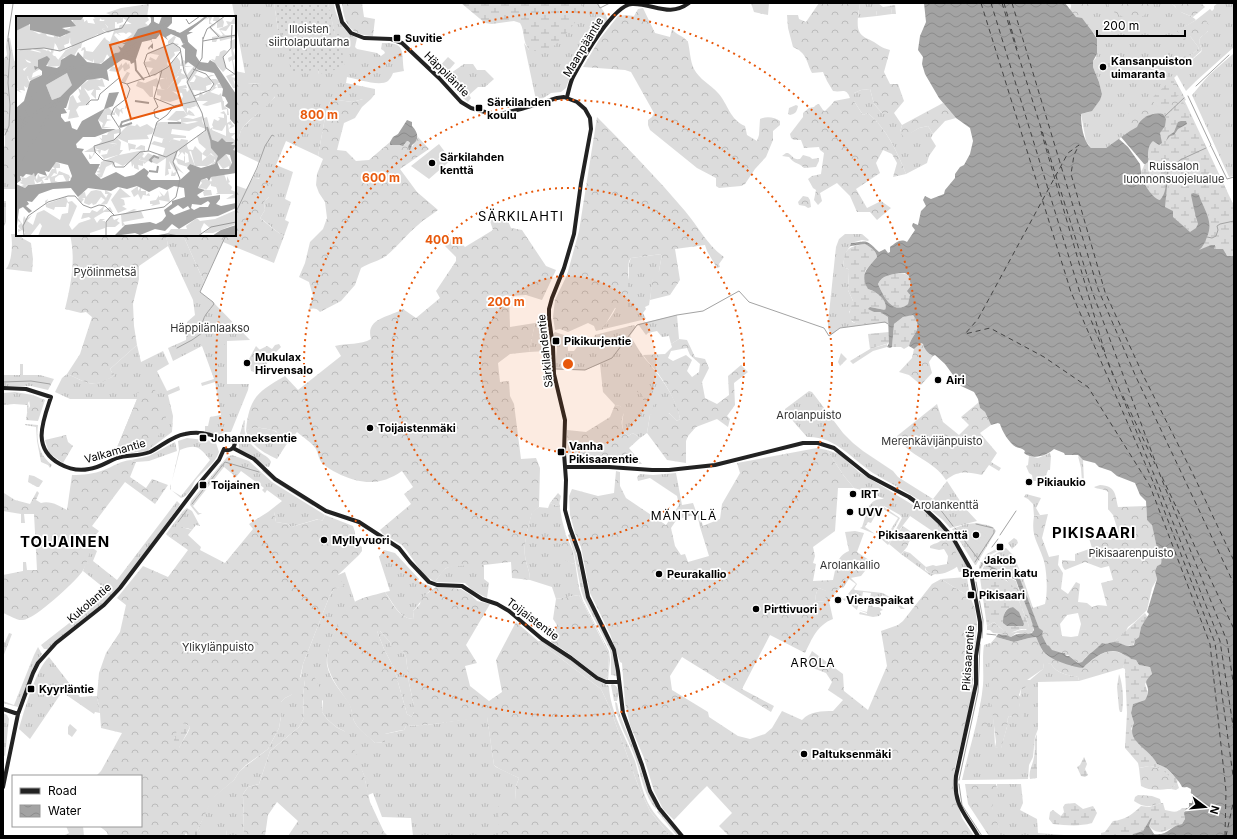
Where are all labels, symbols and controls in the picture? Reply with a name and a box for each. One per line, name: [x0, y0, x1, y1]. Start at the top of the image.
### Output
scale bar: [1097, 12, 1185, 38]
street label: Maanpääntie: [560, 15, 606, 79]
inset map: [16, 16, 236, 236]
text: 200 m: [1103, 18, 1139, 33]
park label: Illoisten siirtolapuutarha: [269, 22, 349, 49]
place label: Suvitie: [405, 31, 443, 45]
marker: Suvitie: [392, 33, 402, 43]
street label: Häppiläntie: [421, 48, 473, 100]
place label: Kansanpuiston uimaranta: [1111, 54, 1192, 81]
marker: Kansanpuiston uimaranta: [1098, 62, 1108, 72]
place label: Särkilahden koulu: [487, 95, 551, 122]
marker: Särkilahden koulu: [474, 103, 484, 113]
text: 800 m: [300, 107, 338, 122]
place label: Särkilahden kenttä: [440, 150, 504, 177]
marker: Särkilahden kenttä: [427, 158, 437, 168]
park label: Ruissalon luonnonsuojelualue: [1124, 159, 1224, 186]
text: 600 m: [362, 170, 400, 185]
district label: SÄRKILAHTI: [478, 208, 564, 224]
text: 400 m: [425, 232, 463, 247]
park label: Pyölinmetsä: [74, 265, 136, 279]
text: 200 m: [487, 294, 525, 309]
street label: Särkilahdentie: [534, 314, 556, 388]
park label: Häppilänlaakso: [170, 321, 250, 335]
place label: Pikikurjentie: [564, 334, 632, 348]
marker: Pikikurjentie: [551, 336, 561, 346]
place label: Mukulax Hirvensalo: [255, 350, 313, 377]
centre of rings: [561, 357, 575, 371]
marker: Mukulax Hirvensalo: [242, 358, 252, 368]
place label: Airi: [946, 373, 965, 387]
marker: Airi: [933, 375, 943, 385]
park label: Arolanpuisto: [776, 408, 842, 422]
place label: Toijaistenmäki: [378, 421, 456, 435]
marker: Toijaistenmäki: [365, 423, 375, 433]
place label: Johanneksentie: [211, 431, 298, 445]
marker: Johanneksentie: [198, 433, 208, 443]
park label: Merenkävijänpuisto: [881, 434, 983, 448]
street label: Valkamantie: [83, 436, 147, 466]
place label: Vanha Pikisaarentie: [569, 439, 639, 466]
marker: Vanha Pikisaarentie: [556, 447, 566, 457]
place label: Pikiaukio: [1037, 475, 1086, 489]
marker: Pikiaukio: [1024, 477, 1034, 487]
place label: Toijainen: [211, 478, 260, 492]
marker: Toijainen: [198, 480, 208, 490]
place label: IRT: [861, 487, 879, 501]
marker: IRT: [848, 489, 858, 499]
park label: Arolankenttä: [913, 498, 979, 512]
place label: UVV: [858, 505, 883, 519]
marker: UVV: [845, 507, 855, 517]
district label: MÄNTYLÄ: [651, 508, 717, 523]
district label: PIKISAARI: [1052, 523, 1136, 542]
place label: Pikisaarenkenttä: [878, 528, 968, 542]
marker: Pikisaarenkenttä: [971, 530, 981, 540]
district label: TOIJAINEN: [20, 532, 110, 551]
place label: Myllyvuori: [332, 533, 389, 547]
marker: Myllyvuori: [319, 535, 329, 545]
marker: Jakob Bremerin katu: [995, 542, 1005, 552]
park label: Pikisaarenpuisto: [1088, 546, 1174, 560]
place label: Jakob Bremerin katu: [962, 553, 1038, 580]
park label: Arolankallio: [820, 558, 881, 572]
place label: Peurakallio: [667, 567, 727, 581]
marker: Peurakallio: [654, 569, 664, 579]
street label: Kukolantie: [64, 580, 114, 626]
place label: Pikisaari: [979, 588, 1025, 602]
marker: Pikisaari: [966, 590, 976, 600]
place label: Vieraspaikat: [846, 593, 914, 607]
street label: Toijaistentie: [504, 595, 562, 643]
marker: Vieraspaikat: [833, 595, 843, 605]
place label: Pirttivuori: [764, 602, 817, 616]
marker: Pirttivuori: [751, 604, 761, 614]
street label: Pikisaarentie: [959, 625, 977, 691]
park label: Ylikylänpuisto: [182, 640, 254, 654]
district label: AROLA: [790, 655, 836, 670]
place label: Kyyrläntie: [39, 682, 95, 696]
marker: Kyyrläntie: [26, 684, 36, 694]
place label: Paltuksenmäki: [812, 747, 891, 761]
marker: Paltuksenmäki: [799, 749, 809, 759]
legend: [12, 775, 142, 827]
text: Road: [48, 783, 77, 798]
north arrow: [1185, 787, 1225, 827]
text: Water: [48, 803, 82, 818]
text: N: [1207, 804, 1222, 816]

